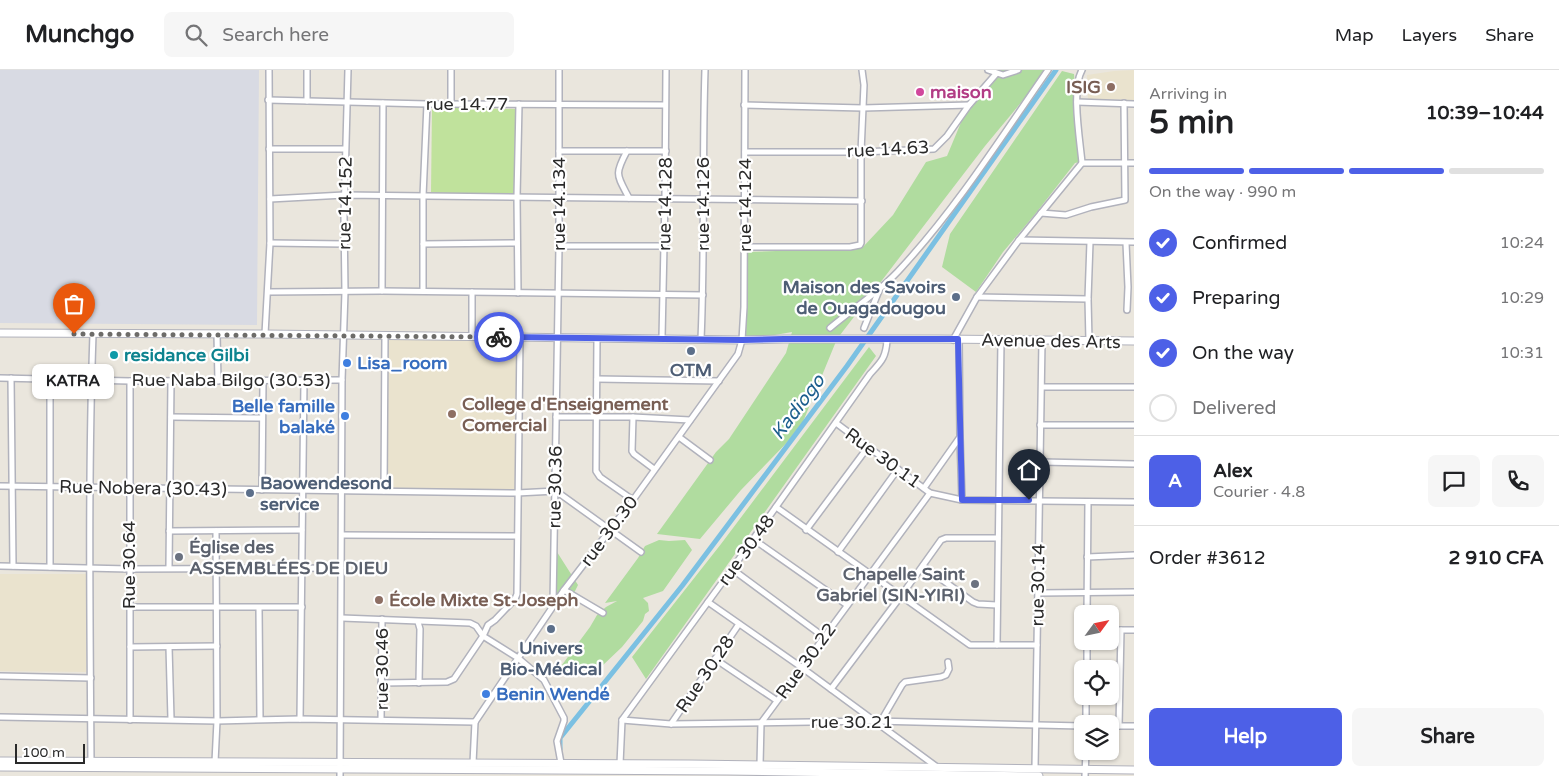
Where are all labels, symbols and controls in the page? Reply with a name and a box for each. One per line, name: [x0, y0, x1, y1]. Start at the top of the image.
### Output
search box: [164, 12, 514, 57]
text: Munchgo: [25, 20, 134, 49]
icon: search: [182, 21, 210, 49]
text: Search here: [222, 24, 329, 46]
text: Map: [1335, 24, 1374, 46]
text: Layers: [1402, 24, 1457, 46]
text: Share: [1485, 24, 1534, 46]
place label: ISIG: [1066, 76, 1101, 98]
place label: maison: [930, 81, 992, 103]
marker: ISIG: [1105, 81, 1117, 93]
text: Arriving in: [1149, 84, 1227, 104]
marker: maison: [914, 86, 926, 98]
street label: rue 14.77: [426, 93, 508, 115]
text: 10:39–10:44: [1426, 102, 1544, 124]
text: 5 min: [1149, 104, 1234, 142]
street label: rue 14.63: [846, 136, 930, 162]
street label: rue 14.152: [333, 156, 357, 250]
street label: rue 14.134: [548, 157, 570, 251]
street label: rue 14.128: [653, 157, 677, 251]
street label: rue 14.126: [692, 157, 714, 251]
street label: rue 14.124: [734, 158, 756, 252]
text: On the way · 990 m: [1149, 182, 1296, 202]
icon: check: [1149, 229, 1177, 257]
text: Confirmed: [1192, 232, 1287, 254]
text: 10:24: [1500, 233, 1544, 253]
place label: Maison des Savoirs de Ouagadougou: [783, 276, 946, 319]
pin: [53, 283, 95, 334]
icon: check: [1149, 284, 1177, 312]
text: Preparing: [1192, 287, 1281, 309]
text: 10:29: [1500, 288, 1544, 308]
icon: bag: [60, 290, 88, 318]
marker: Maison des Savoirs de Ouagadougou: [950, 291, 962, 303]
courier: [474, 312, 524, 362]
icon: bike: [485, 323, 513, 351]
street label: Avenue des Arts: [981, 329, 1121, 353]
icon: check: [1149, 339, 1177, 367]
text: On the way: [1192, 342, 1294, 364]
text: 10:31: [1500, 343, 1544, 363]
place label: residance Gilbi: [124, 344, 249, 366]
marker: OTM: [685, 345, 697, 357]
marker: residance Gilbi: [108, 349, 120, 361]
place label: Lisa_room: [357, 352, 448, 374]
marker: Lisa_room: [341, 357, 353, 369]
place label: OTM: [670, 359, 712, 381]
callout: KATRA: [33, 364, 115, 399]
street label: Rue Naba Bilgo (30.53): [132, 369, 330, 391]
water label: Kadiogo: [767, 369, 830, 444]
text: KATRA: [46, 371, 100, 391]
place label: College d'Enseignement Comercial: [462, 393, 668, 436]
place label: Belle famille balaké: [232, 395, 335, 438]
text: Delivered: [1192, 397, 1277, 419]
marker: College d'Enseignement Comercial: [446, 408, 458, 420]
marker: Belle famille balaké: [339, 410, 351, 422]
street label: Rue 30.11: [841, 423, 925, 493]
street label: rue 30.36: [543, 446, 567, 528]
pin: [1008, 449, 1050, 500]
button: chat: [1428, 455, 1480, 507]
button: phone: [1492, 455, 1544, 507]
icon: home: [1015, 456, 1043, 484]
text: Alex: [1213, 460, 1253, 482]
text: A: [1168, 470, 1182, 492]
place label: Baowendesond service: [260, 472, 392, 515]
street label: Rue Nobera (30.43): [59, 476, 227, 500]
text: Courier · 4.8: [1213, 482, 1305, 502]
marker: Baowendesond service: [244, 487, 256, 499]
street label: rue 30.30: [575, 491, 643, 571]
street label: rue 30.48: [713, 510, 779, 590]
street label: Rue 30.64: [118, 521, 140, 609]
place label: Église des ASSEMBLÉES DE DIEU: [189, 536, 389, 579]
street label: rue 30.14: [1026, 544, 1050, 626]
text: Order #3612: [1149, 547, 1266, 569]
text: 2 910 CFA: [1448, 547, 1544, 569]
marker: Église des ASSEMBLÉES DE DIEU: [173, 551, 185, 563]
place label: Chapelle Saint Gabriel (SIN-YIRI): [816, 563, 965, 606]
marker: Chapelle Saint Gabriel (SIN-YIRI): [969, 578, 981, 590]
place label: École Mixte St-Joseph: [389, 589, 579, 611]
marker: École Mixte St-Joseph: [373, 594, 385, 606]
north arrow: [1074, 605, 1119, 650]
map controls: [1074, 605, 1119, 760]
street label: Rue 30.22: [771, 619, 841, 703]
marker: Univers Bio-Médical: [545, 623, 557, 635]
street label: rue 30.46: [371, 628, 393, 710]
street label: Rue 30.28: [671, 631, 739, 717]
place label: Univers Bio-Médical: [500, 637, 602, 680]
button: locate: [1074, 660, 1119, 705]
place label: Benin Wendé: [496, 683, 610, 705]
marker: Benin Wendé: [480, 688, 492, 700]
button: Help: [1149, 708, 1342, 766]
button: Share: [1352, 708, 1544, 766]
street label: rue 30.21: [811, 711, 893, 733]
button: layers: [1074, 715, 1119, 760]
scale bar: [15, 741, 85, 764]
text: 100 m: [22, 744, 65, 761]

